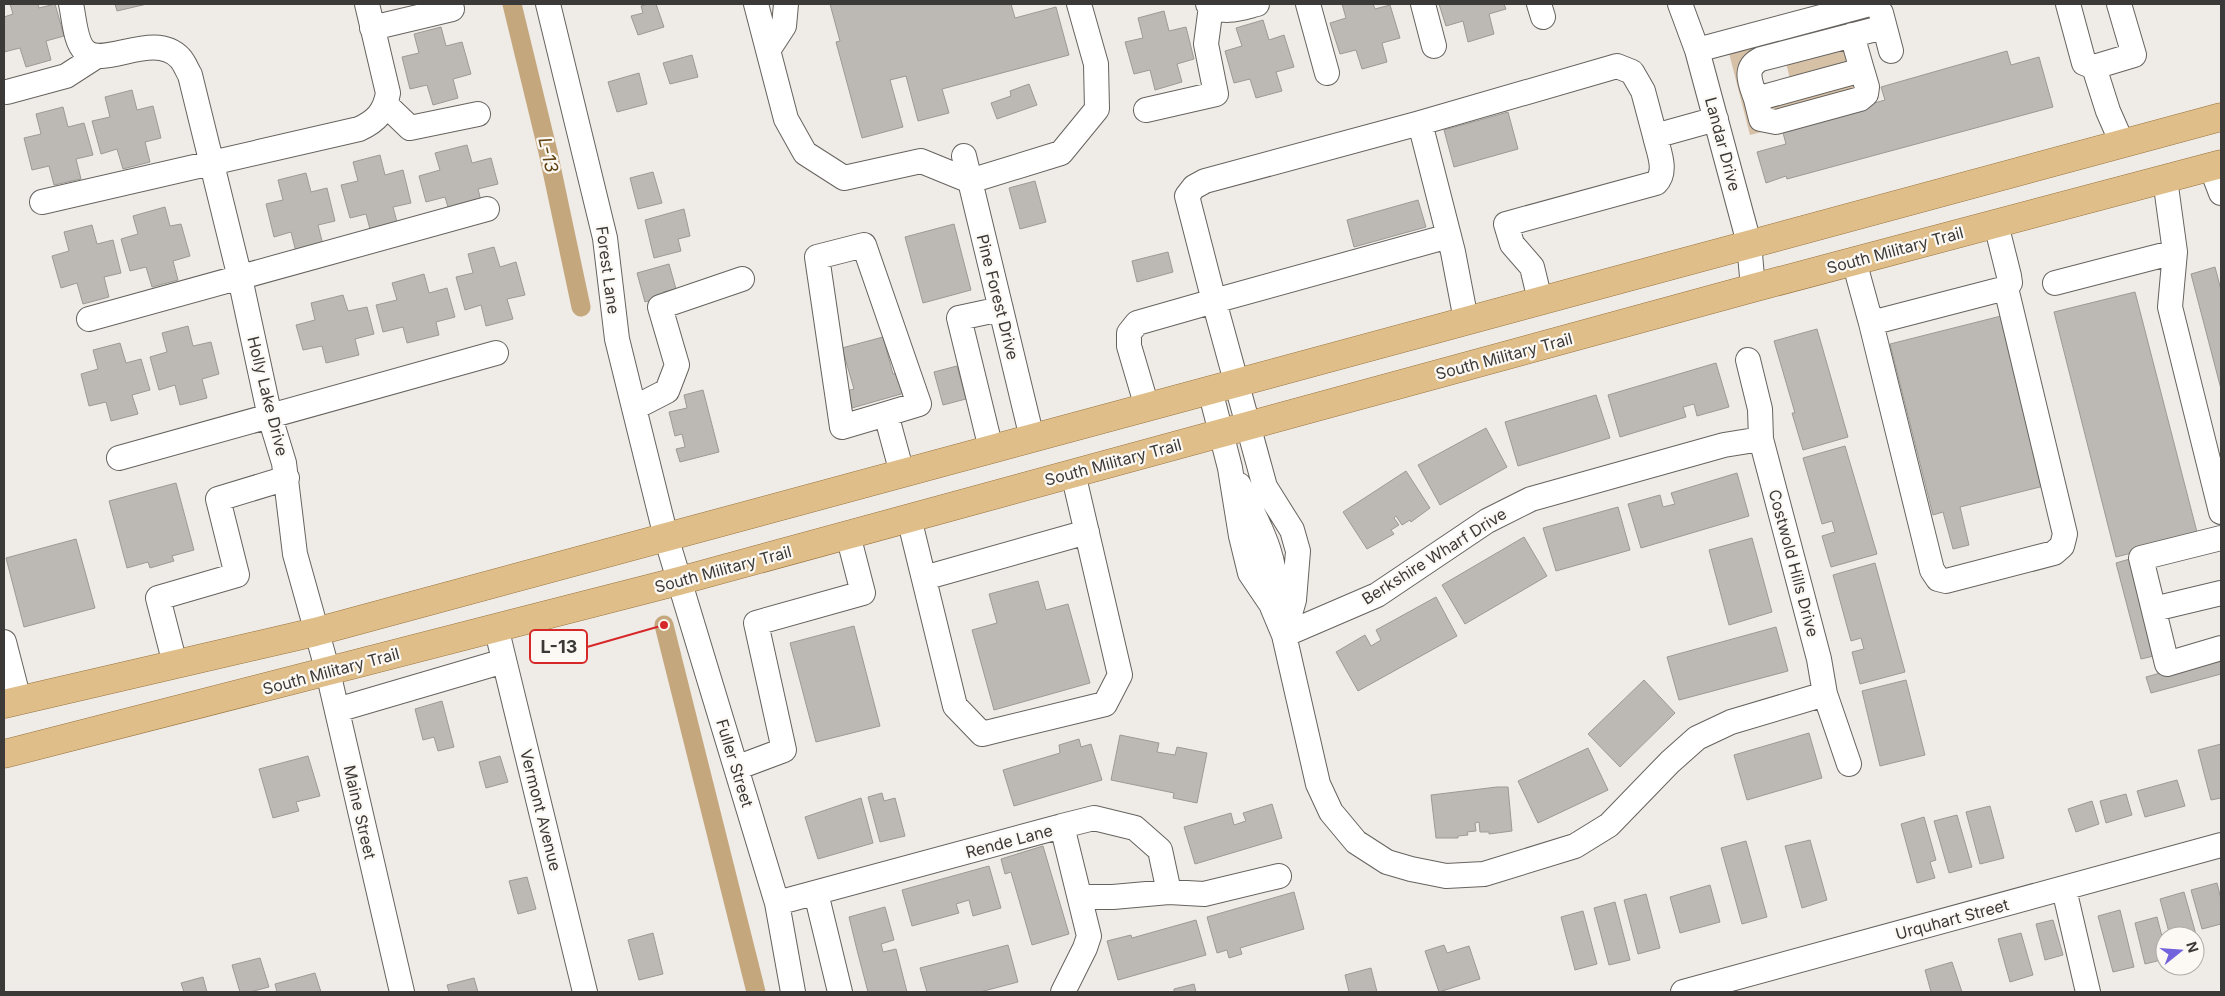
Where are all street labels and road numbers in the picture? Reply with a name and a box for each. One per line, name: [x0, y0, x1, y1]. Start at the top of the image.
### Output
street label: Landar Drive: [1701, 95, 1745, 193]
street label: South Military Trail: [1824, 222, 1966, 278]
street label: Forest Lane: [592, 225, 624, 315]
street label: Pine Forest Drive: [973, 232, 1023, 362]
street label: South Military Trail: [1433, 328, 1575, 384]
street label: Holly Lake Drive: [243, 334, 293, 458]
street label: South Military Trail: [1042, 434, 1184, 490]
street label: Costwold Hills Drive: [1765, 487, 1823, 639]
street label: Berkshire Wharf Drive: [1358, 503, 1510, 609]
street label: South Military Trail: [652, 541, 794, 597]
street label: South Military Trail: [260, 643, 402, 699]
street label: Fuller Street: [712, 717, 758, 809]
street label: Vermont Avenue: [516, 747, 566, 873]
street label: Maine Street: [339, 763, 381, 861]
street label: Rende Lane: [963, 820, 1055, 862]
street label: Urquhart Street: [1893, 894, 2011, 944]

